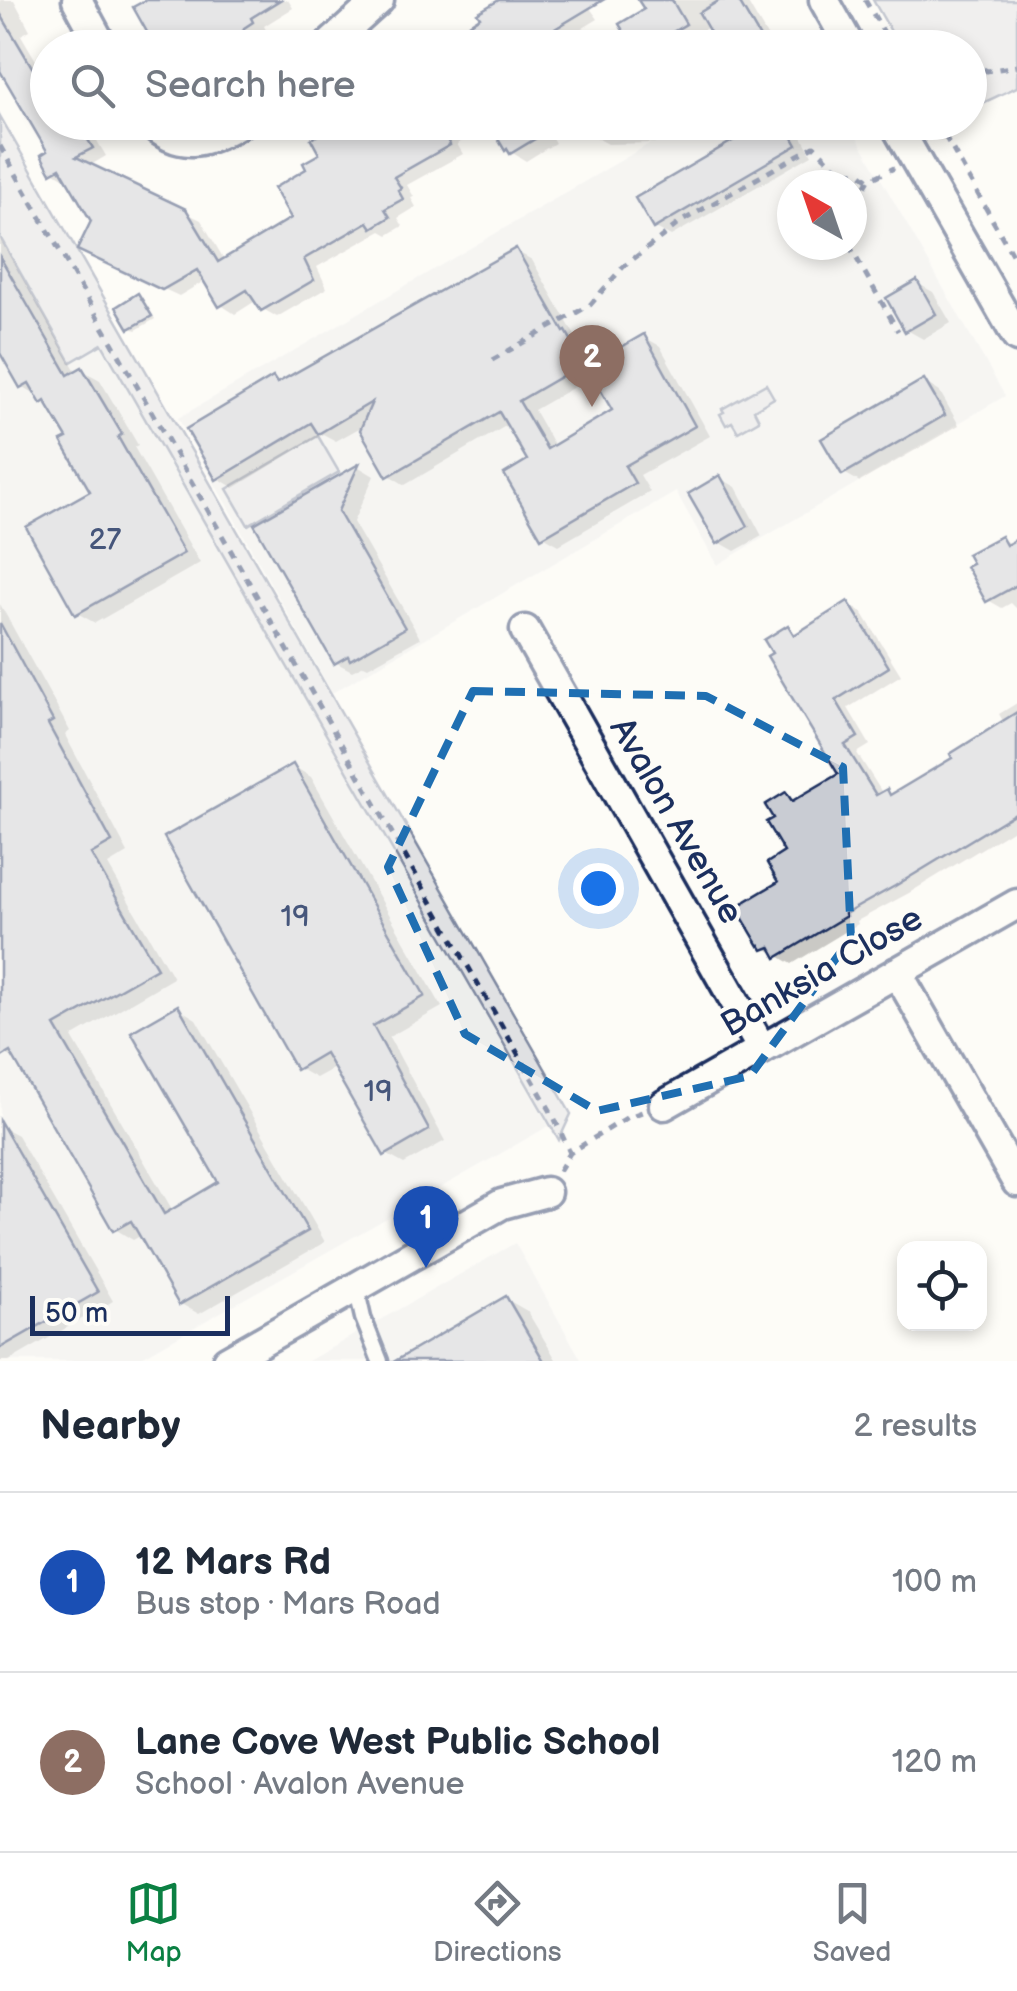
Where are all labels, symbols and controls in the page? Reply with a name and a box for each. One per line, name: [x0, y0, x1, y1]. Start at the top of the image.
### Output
search box: [30, 30, 987, 140]
icon: search: [65, 58, 120, 113]
text: Search here: [145, 63, 356, 108]
north arrow: [777, 170, 867, 260]
pin: 2: [560, 324, 624, 407]
house number: 27: [89, 522, 121, 558]
street label: Avalon Avenue: [600, 710, 752, 932]
your location: [573, 863, 624, 914]
street label: Banksia Close: [713, 897, 931, 1047]
house number: 19: [281, 899, 309, 935]
house number: 19: [364, 1074, 392, 1110]
pin: 1: [394, 1186, 458, 1268]
map controls: [897, 1241, 987, 1331]
button: locate: [897, 1241, 987, 1331]
scale bar: [30, 1291, 230, 1336]
text: 50 m: [45, 1297, 108, 1330]
text: Nearby: [40, 1401, 180, 1452]
text: 2 results: [853, 1407, 977, 1446]
text: 12 Mars Rd: [135, 1540, 331, 1585]
text: 1: [66, 1563, 79, 1602]
text: 100 m: [892, 1563, 977, 1602]
text: Bus stop · Mars Road: [135, 1585, 441, 1624]
text: Lane Cove West Public School: [135, 1720, 660, 1765]
text: 2: [63, 1743, 82, 1782]
text: 120 m: [892, 1743, 977, 1782]
text: School · Avalon Avenue: [135, 1765, 464, 1804]
tab: Map: [126, 1876, 182, 1969]
tab: Directions: [433, 1876, 562, 1969]
tab: Saved: [813, 1876, 891, 1969]

